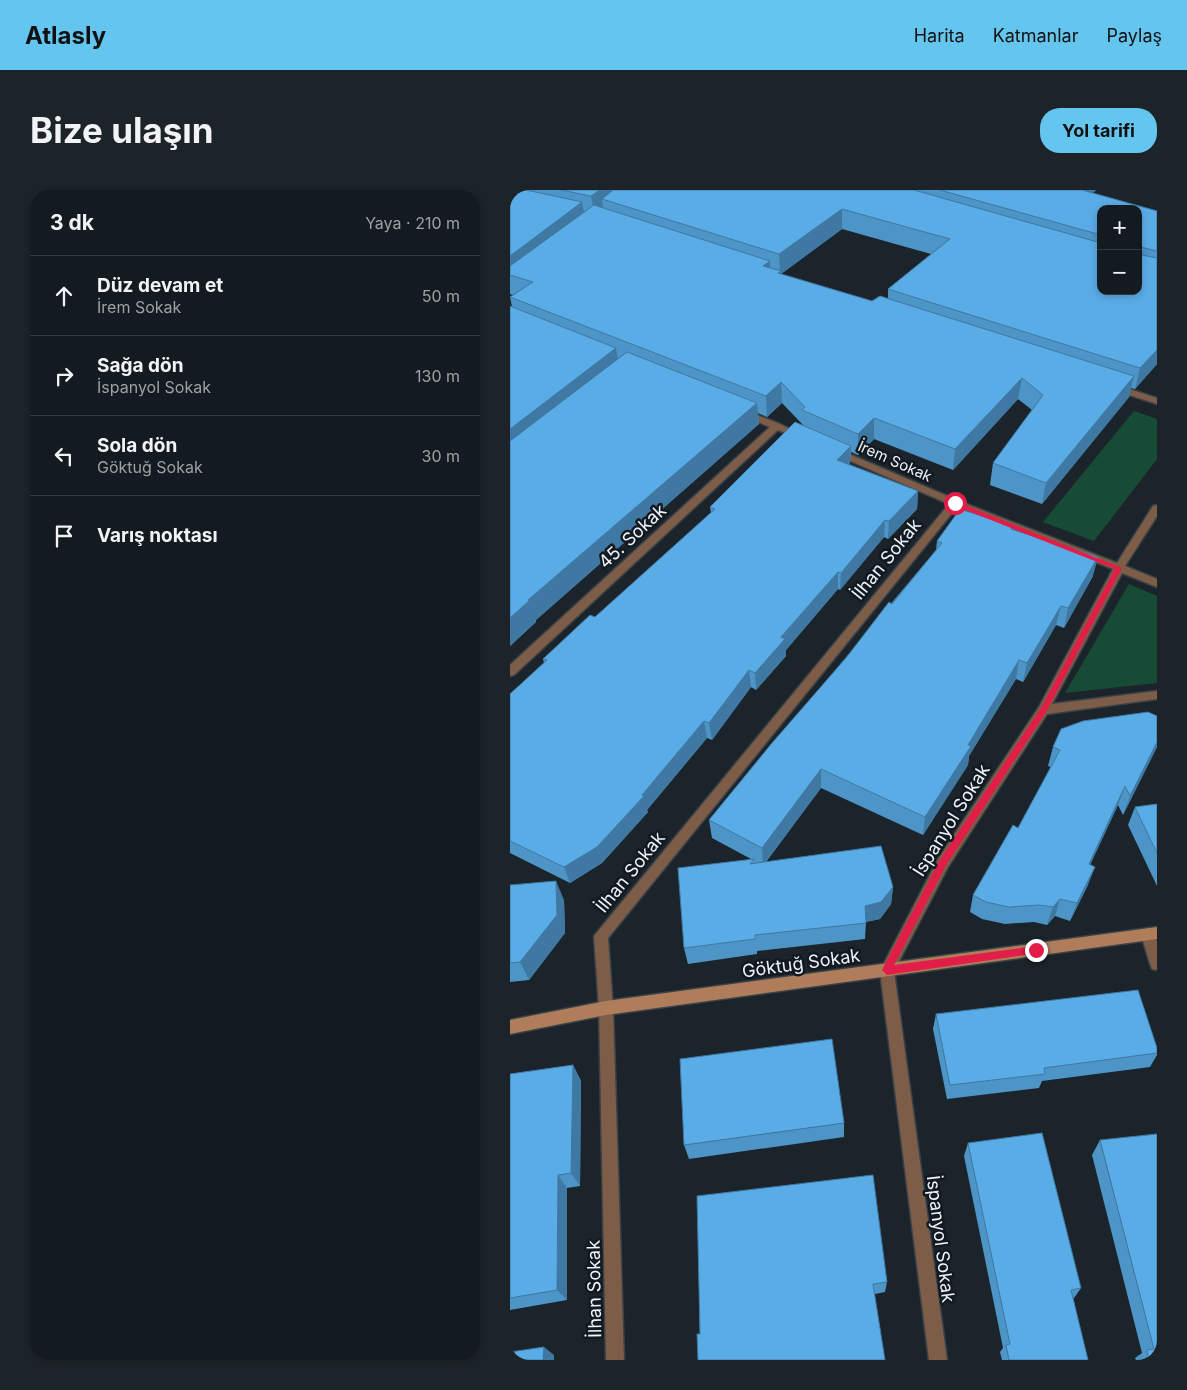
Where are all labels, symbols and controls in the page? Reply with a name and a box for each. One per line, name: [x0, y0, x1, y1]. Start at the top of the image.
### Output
text: Atlasly: [25, 21, 106, 50]
text: Harita: [914, 25, 965, 46]
text: Katmanlar: [993, 25, 1078, 46]
text: Paylaş: [1106, 25, 1162, 46]
button: Yol tarifi: [1040, 108, 1157, 153]
text: Bize ulaşın: [30, 109, 214, 151]
map controls: [1097, 205, 1142, 295]
button: +: [1097, 205, 1142, 250]
text: 3 dk: [50, 210, 94, 235]
text: Yaya · 210 m: [365, 213, 460, 233]
button: −: [1097, 250, 1142, 295]
text: Düz devam et: [97, 274, 223, 297]
icon: ahead: [50, 282, 78, 310]
text: 50 m: [422, 286, 460, 306]
text: İrem Sokak: [97, 297, 181, 317]
text: Sağa dön: [97, 354, 183, 377]
icon: right: [50, 362, 78, 390]
text: 130 m: [415, 366, 460, 386]
text: İspanyol Sokak: [97, 377, 211, 397]
text: Sola dön: [97, 434, 177, 457]
street label: İrem Sokak: [855, 436, 936, 486]
icon: left: [50, 442, 78, 470]
text: 30 m: [422, 446, 460, 466]
text: Göktuğ Sokak: [97, 457, 203, 477]
route start: [944, 492, 967, 515]
street label: 45. Sokak: [594, 499, 670, 573]
street label: İlhan Sokak: [846, 514, 925, 604]
icon: arrive: [50, 522, 78, 550]
text: Varış noktası: [97, 524, 218, 547]
street label: İspanyol Sokak: [907, 759, 994, 880]
street label: İlhan Sokak: [590, 827, 669, 917]
route end: [1025, 939, 1048, 962]
street label: Göktuğ Sokak: [741, 944, 861, 982]
street label: İspanyol Sokak: [923, 1174, 960, 1304]
street label: İlhan Sokak: [582, 1240, 605, 1338]

